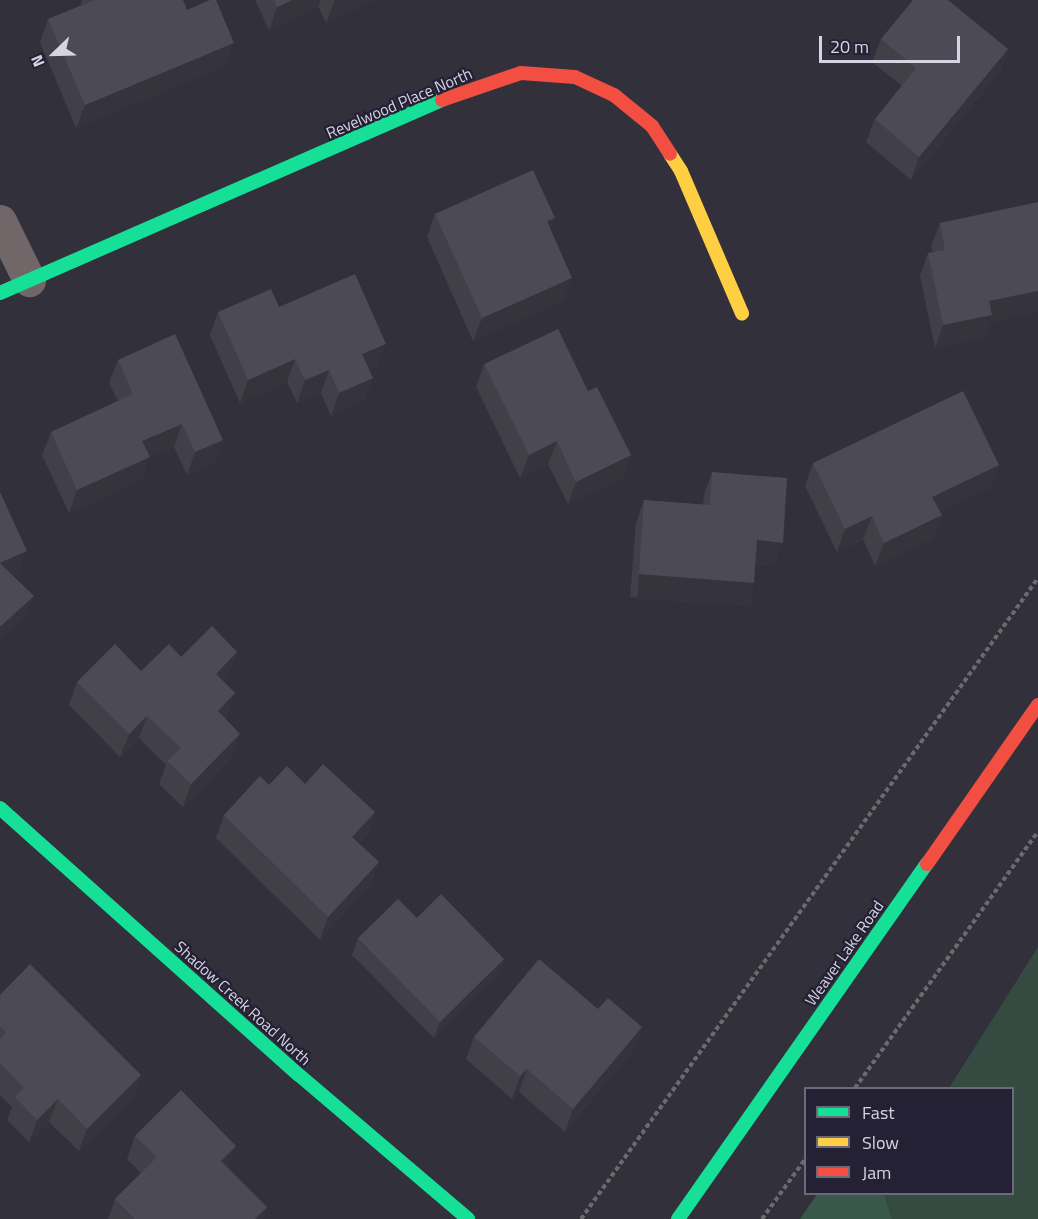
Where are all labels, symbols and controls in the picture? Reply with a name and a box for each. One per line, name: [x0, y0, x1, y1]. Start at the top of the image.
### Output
north arrow: [24, 24, 84, 84]
scale bar: [822, 24, 963, 62]
text: 20 m: [830, 33, 869, 60]
text: N: [24, 51, 51, 71]
street label: Revelwood Place North: [323, 64, 475, 142]
street label: Weaver Lake Road: [801, 897, 887, 1009]
street label: Shadow Creek Road North: [171, 937, 315, 1069]
legend: [804, 1087, 1014, 1195]
text: Fast: [862, 1099, 895, 1126]
text: Slow: [862, 1129, 899, 1156]
text: Jam: [862, 1159, 891, 1186]

